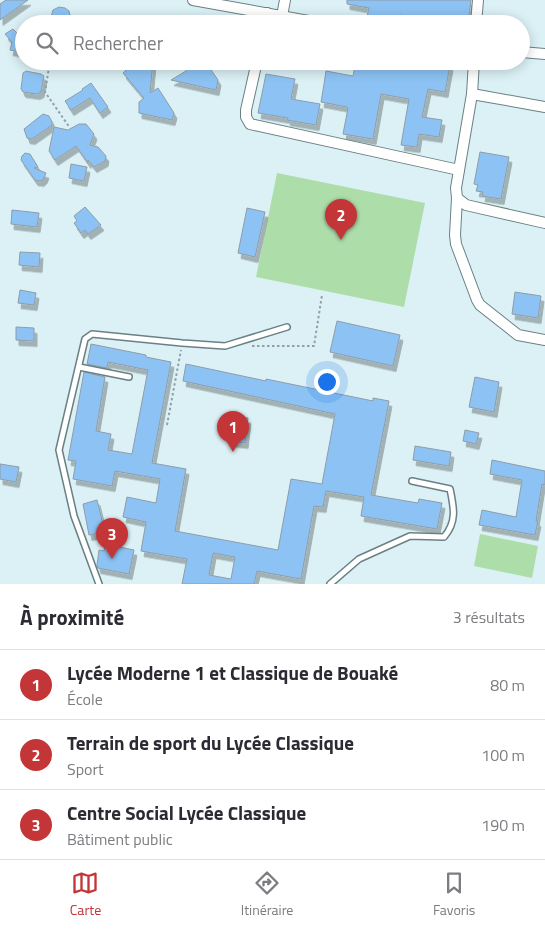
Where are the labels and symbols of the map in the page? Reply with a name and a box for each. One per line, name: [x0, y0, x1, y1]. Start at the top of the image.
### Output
pin: 2: [325, 199, 357, 240]
your location: [314, 369, 340, 395]
pin: 1: [217, 411, 249, 452]
pin: 3: [96, 518, 128, 559]

